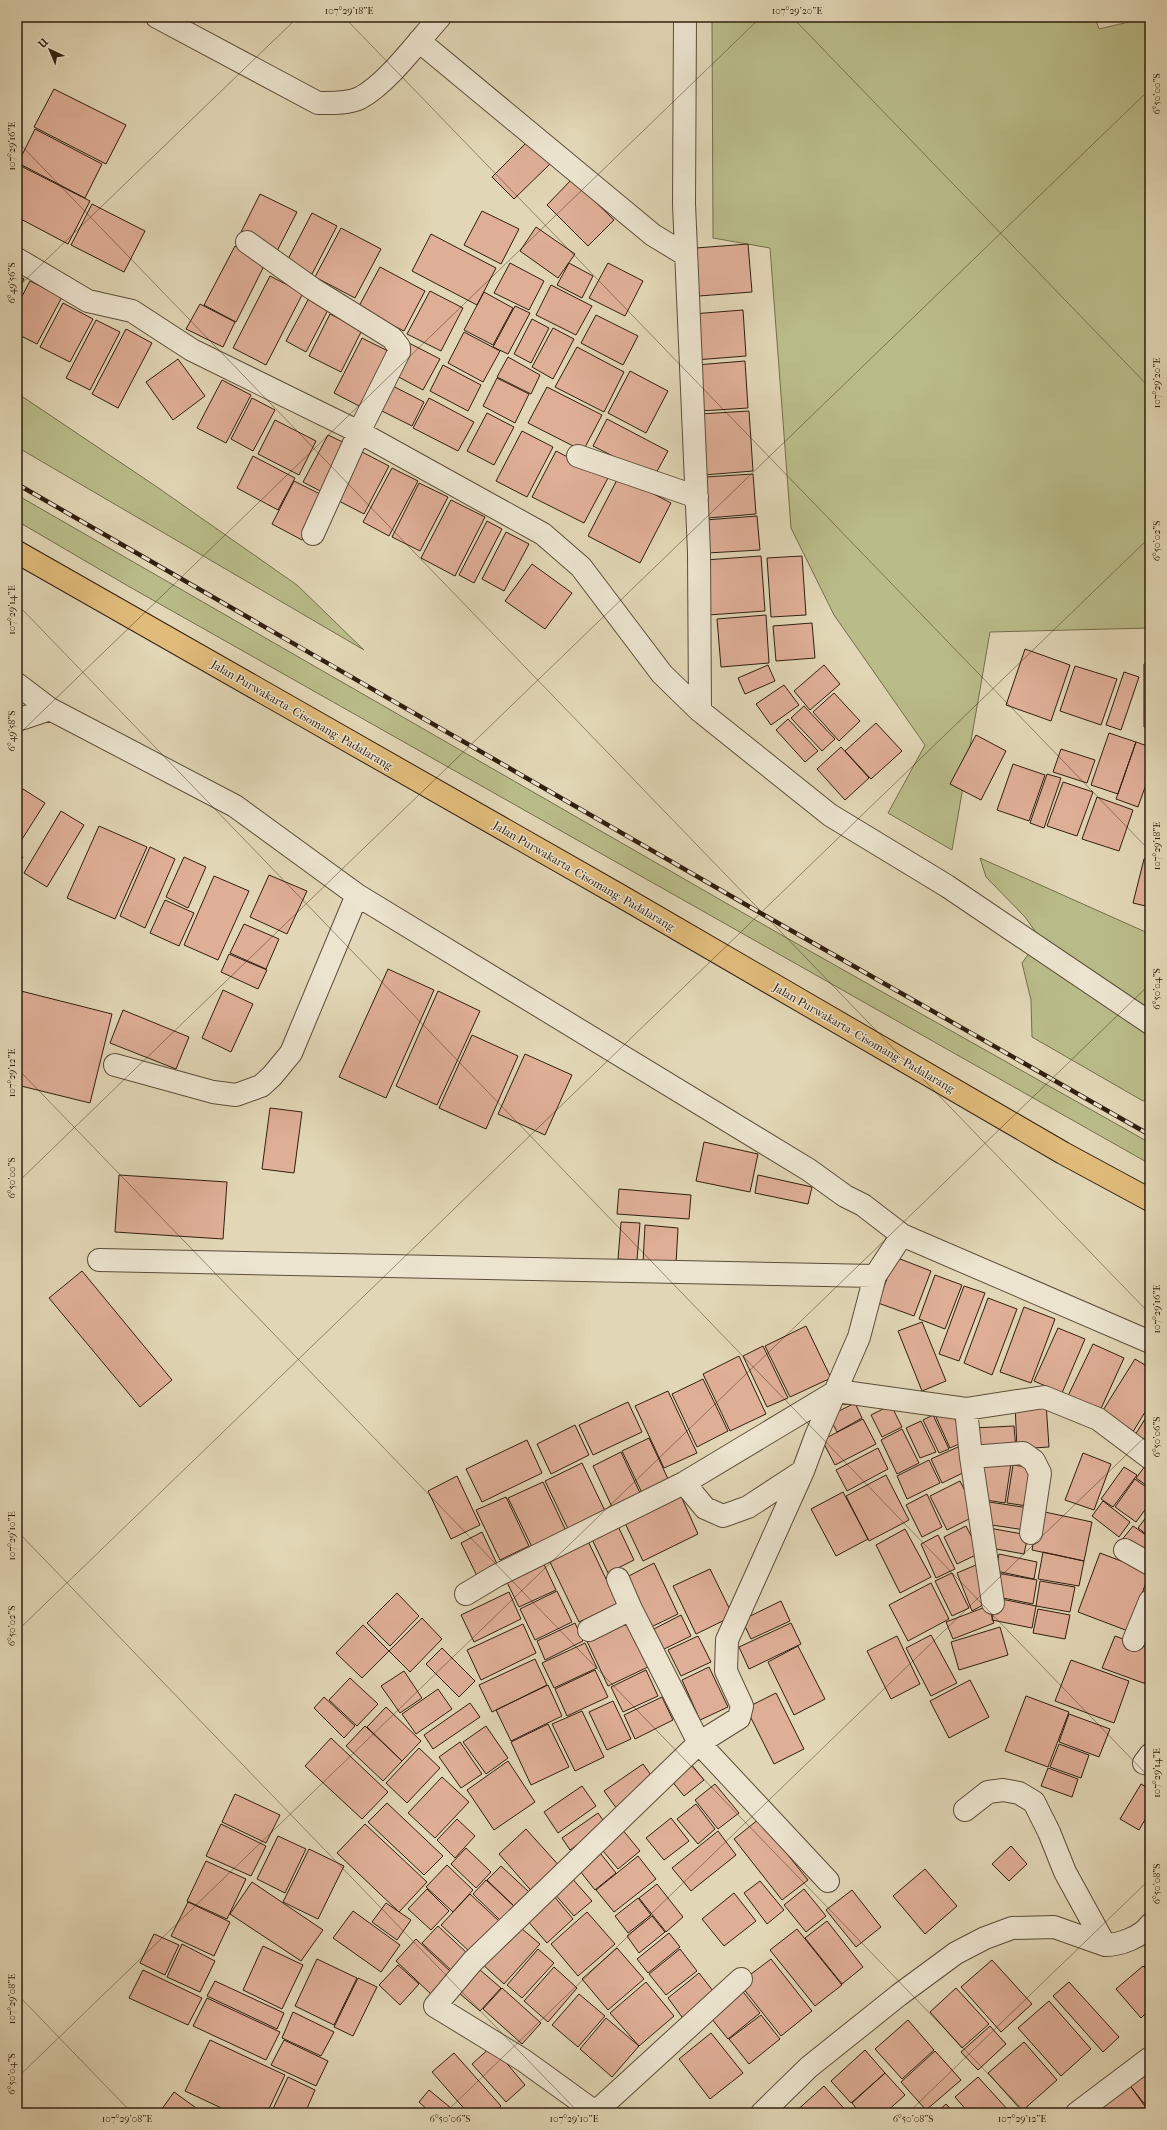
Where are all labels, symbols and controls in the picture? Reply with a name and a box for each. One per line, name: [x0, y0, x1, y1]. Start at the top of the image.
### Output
text: 107°29'18"E: [325, 5, 373, 17]
text: 107°29'20"E: [772, 5, 822, 17]
north arrow: [30, 30, 70, 70]
text: U: [35, 35, 51, 52]
text: 6°50'00"S: [1151, 73, 1163, 115]
text: 107°29'16"E: [6, 122, 18, 170]
text: 6°49'56"S: [6, 262, 18, 304]
text: 107°29'20"E: [1151, 358, 1163, 408]
text: 6°50'02"S: [1151, 521, 1163, 561]
text: 107°29'14"E: [6, 585, 18, 635]
street label: Jalan Purwakarta–Cisomang–Padalarang: [208, 657, 396, 773]
text: 6°49'58"S: [6, 711, 18, 751]
street label: Jalan Purwakarta–Cisomang–Padalarang: [490, 818, 678, 934]
text: 107°29'18"E: [1151, 822, 1163, 870]
text: 6°50'04"S: [1151, 968, 1163, 1010]
street label: Jalan Purwakarta–Cisomang–Padalarang: [770, 980, 958, 1096]
text: 107°29'12"E: [6, 1049, 18, 1097]
text: 6°50'00"S: [6, 1157, 18, 1199]
text: 107°29'16"E: [1151, 1285, 1163, 1333]
text: 6°50'06"S: [1151, 1417, 1163, 1458]
text: 107°29'10"E: [6, 1511, 18, 1561]
text: 6°50'02"S: [6, 1606, 18, 1646]
text: 107°29'14"E: [1151, 1748, 1163, 1798]
text: 6°50'08"S: [1151, 1864, 1163, 1904]
text: 107°29'08"E: [6, 1974, 18, 2024]
text: 6°50'04"S: [6, 2053, 18, 2095]
text: 107°29'08"E: [102, 2113, 152, 2125]
text: 6°50'06"S: [430, 2113, 471, 2125]
text: 107°29'10"E: [549, 2113, 599, 2125]
text: 6°50'08"S: [893, 2113, 933, 2125]
text: 107°29'12"E: [998, 2113, 1046, 2125]

